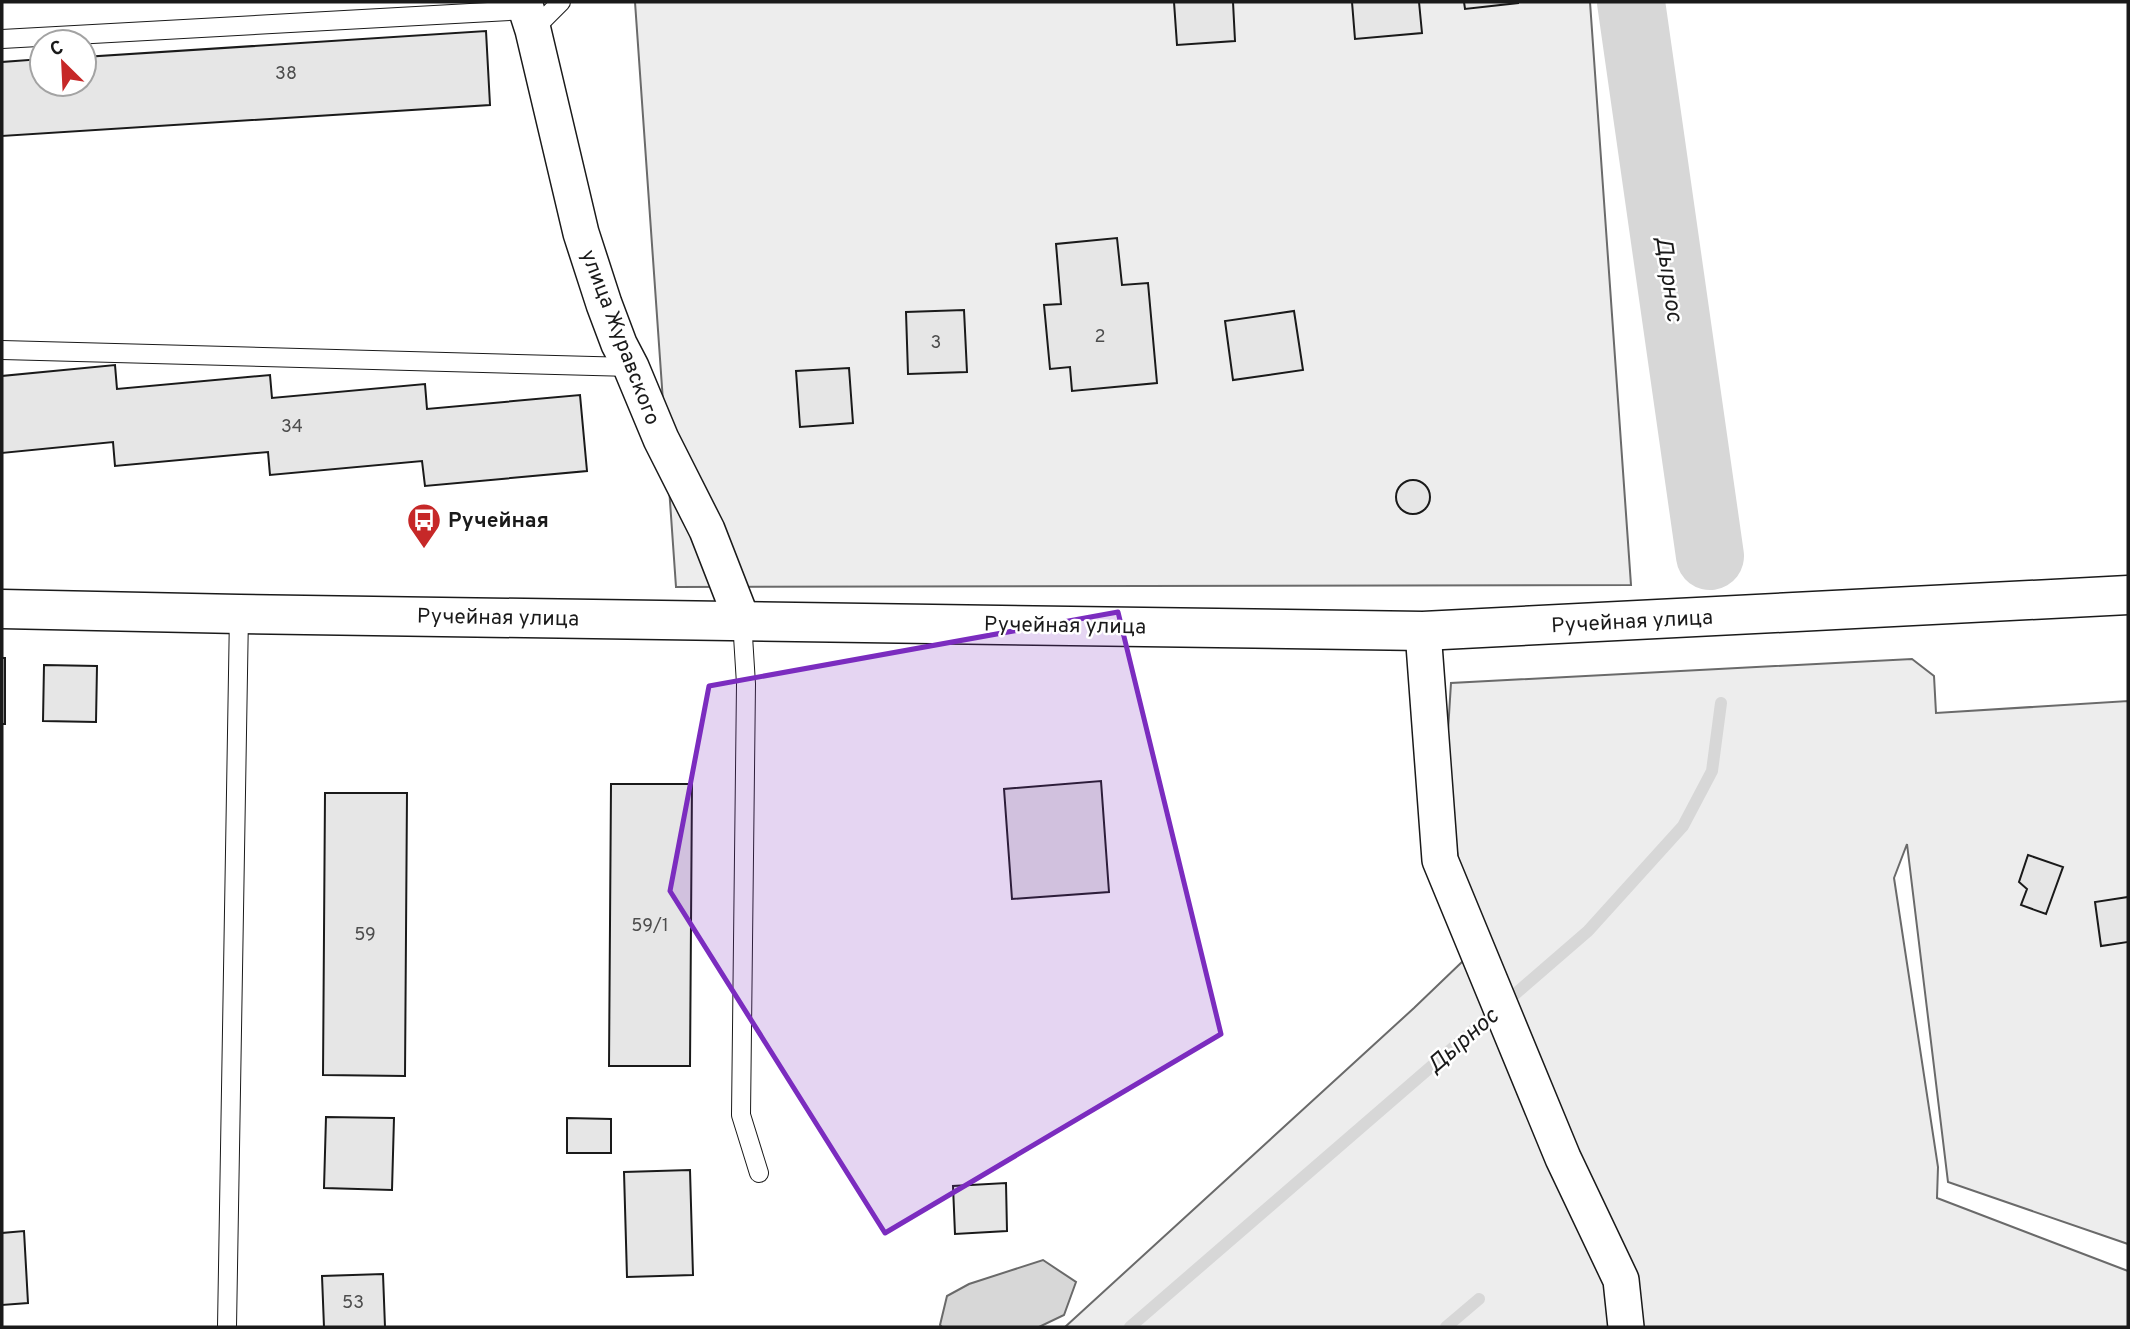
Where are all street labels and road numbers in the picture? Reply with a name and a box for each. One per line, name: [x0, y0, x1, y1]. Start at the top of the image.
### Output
street label: улица Журавского: [574, 246, 665, 429]
street label: Ручейная улица: [417, 604, 579, 633]
street label: Ручейная улица: [1550, 605, 1714, 640]
street label: Ручейная улица: [984, 612, 1146, 641]

